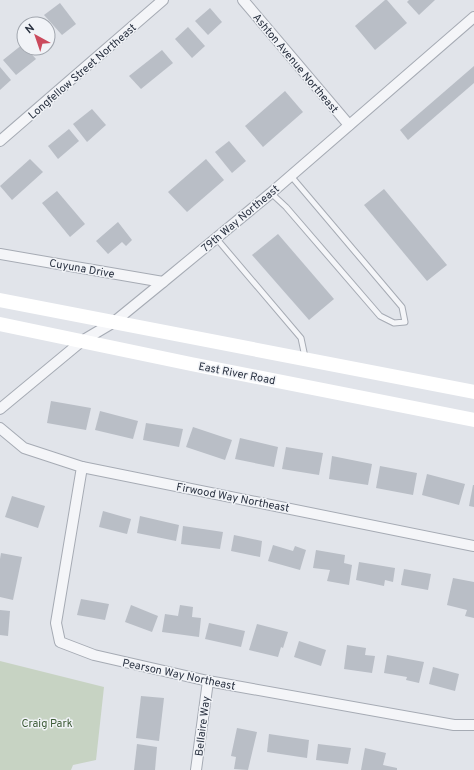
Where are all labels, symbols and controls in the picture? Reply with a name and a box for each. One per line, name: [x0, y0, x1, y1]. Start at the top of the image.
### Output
street label: Ashton Avenue Northeast: [249, 11, 341, 116]
north arrow: [16, 16, 56, 56]
street label: Longfellow Street Northeast: [25, 21, 139, 121]
street label: 79th Way Northeast: [199, 182, 282, 255]
street label: Cuyuna Drive: [48, 256, 116, 282]
street label: East River Road: [197, 360, 277, 388]
street label: Firwood Way Northeast: [175, 480, 291, 516]
street label: Pearson Way Northeast: [121, 656, 237, 694]
street label: Bellaire Way: [192, 695, 214, 757]
park label: Craig Park: [21, 717, 73, 731]

